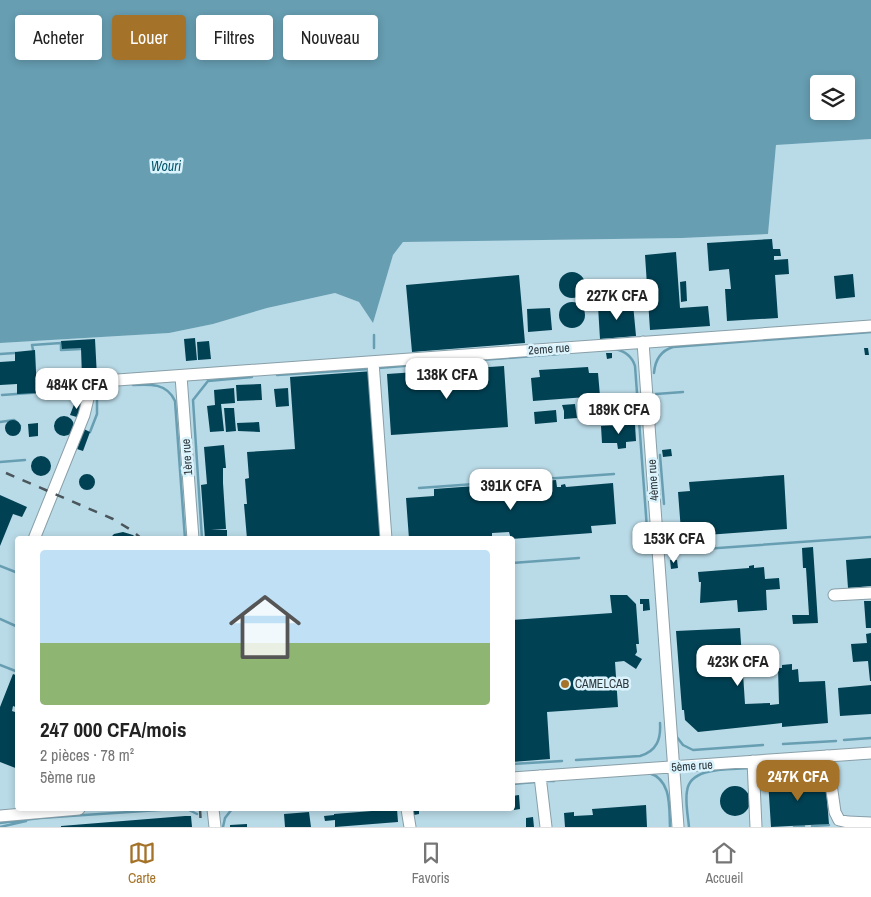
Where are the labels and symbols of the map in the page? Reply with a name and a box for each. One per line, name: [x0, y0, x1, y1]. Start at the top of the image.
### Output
water label: Wouri: [151, 157, 182, 175]
pin: 227K CFA: [565, 278, 669, 321]
street label: 2eme rue: [528, 340, 570, 358]
pin: 138K CFA: [395, 358, 499, 400]
pin: 484K CFA: [25, 368, 129, 410]
pin: 189K CFA: [567, 392, 671, 435]
street label: 1ère rue: [178, 438, 196, 476]
street label: 4ème rue: [644, 459, 662, 501]
pin: 391K CFA: [459, 468, 563, 511]
pin: 153K CFA: [622, 522, 726, 564]
pin: 423K CFA: [686, 644, 790, 687]
place label: CAMELCAB: [575, 676, 630, 692]
marker: CAMELCAB: [559, 678, 571, 690]
street label: 5ème rue: [671, 757, 713, 775]
pin: 247K CFA: [746, 760, 850, 802]

